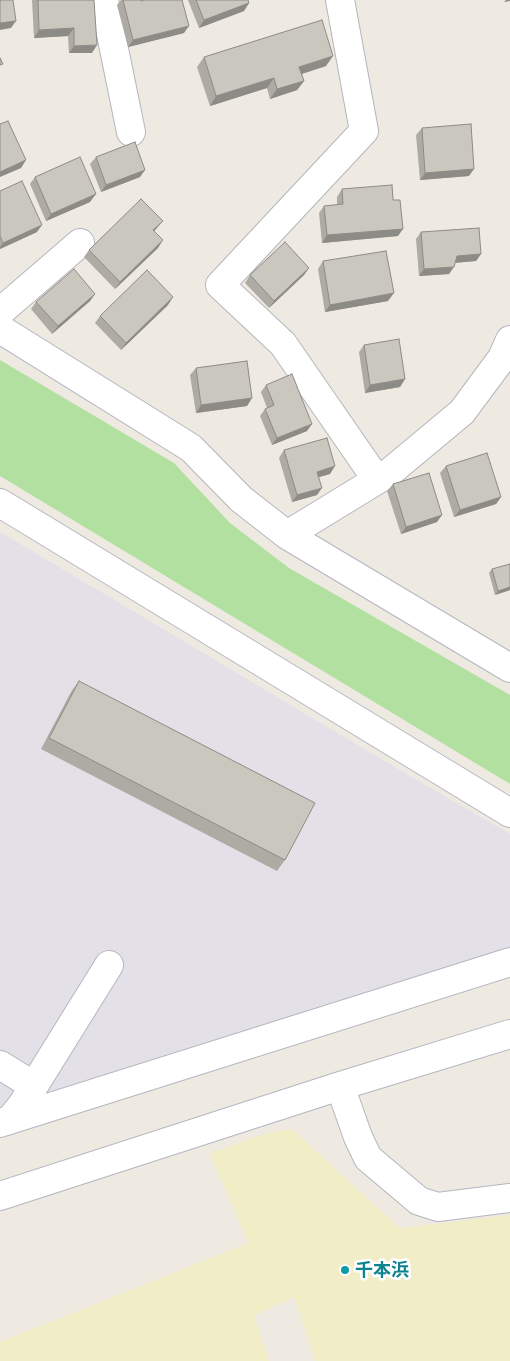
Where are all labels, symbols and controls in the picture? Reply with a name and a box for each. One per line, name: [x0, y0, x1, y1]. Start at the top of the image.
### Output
place label: 千本浜: [355, 1259, 409, 1281]
marker: 千本浜: [339, 1264, 351, 1276]

